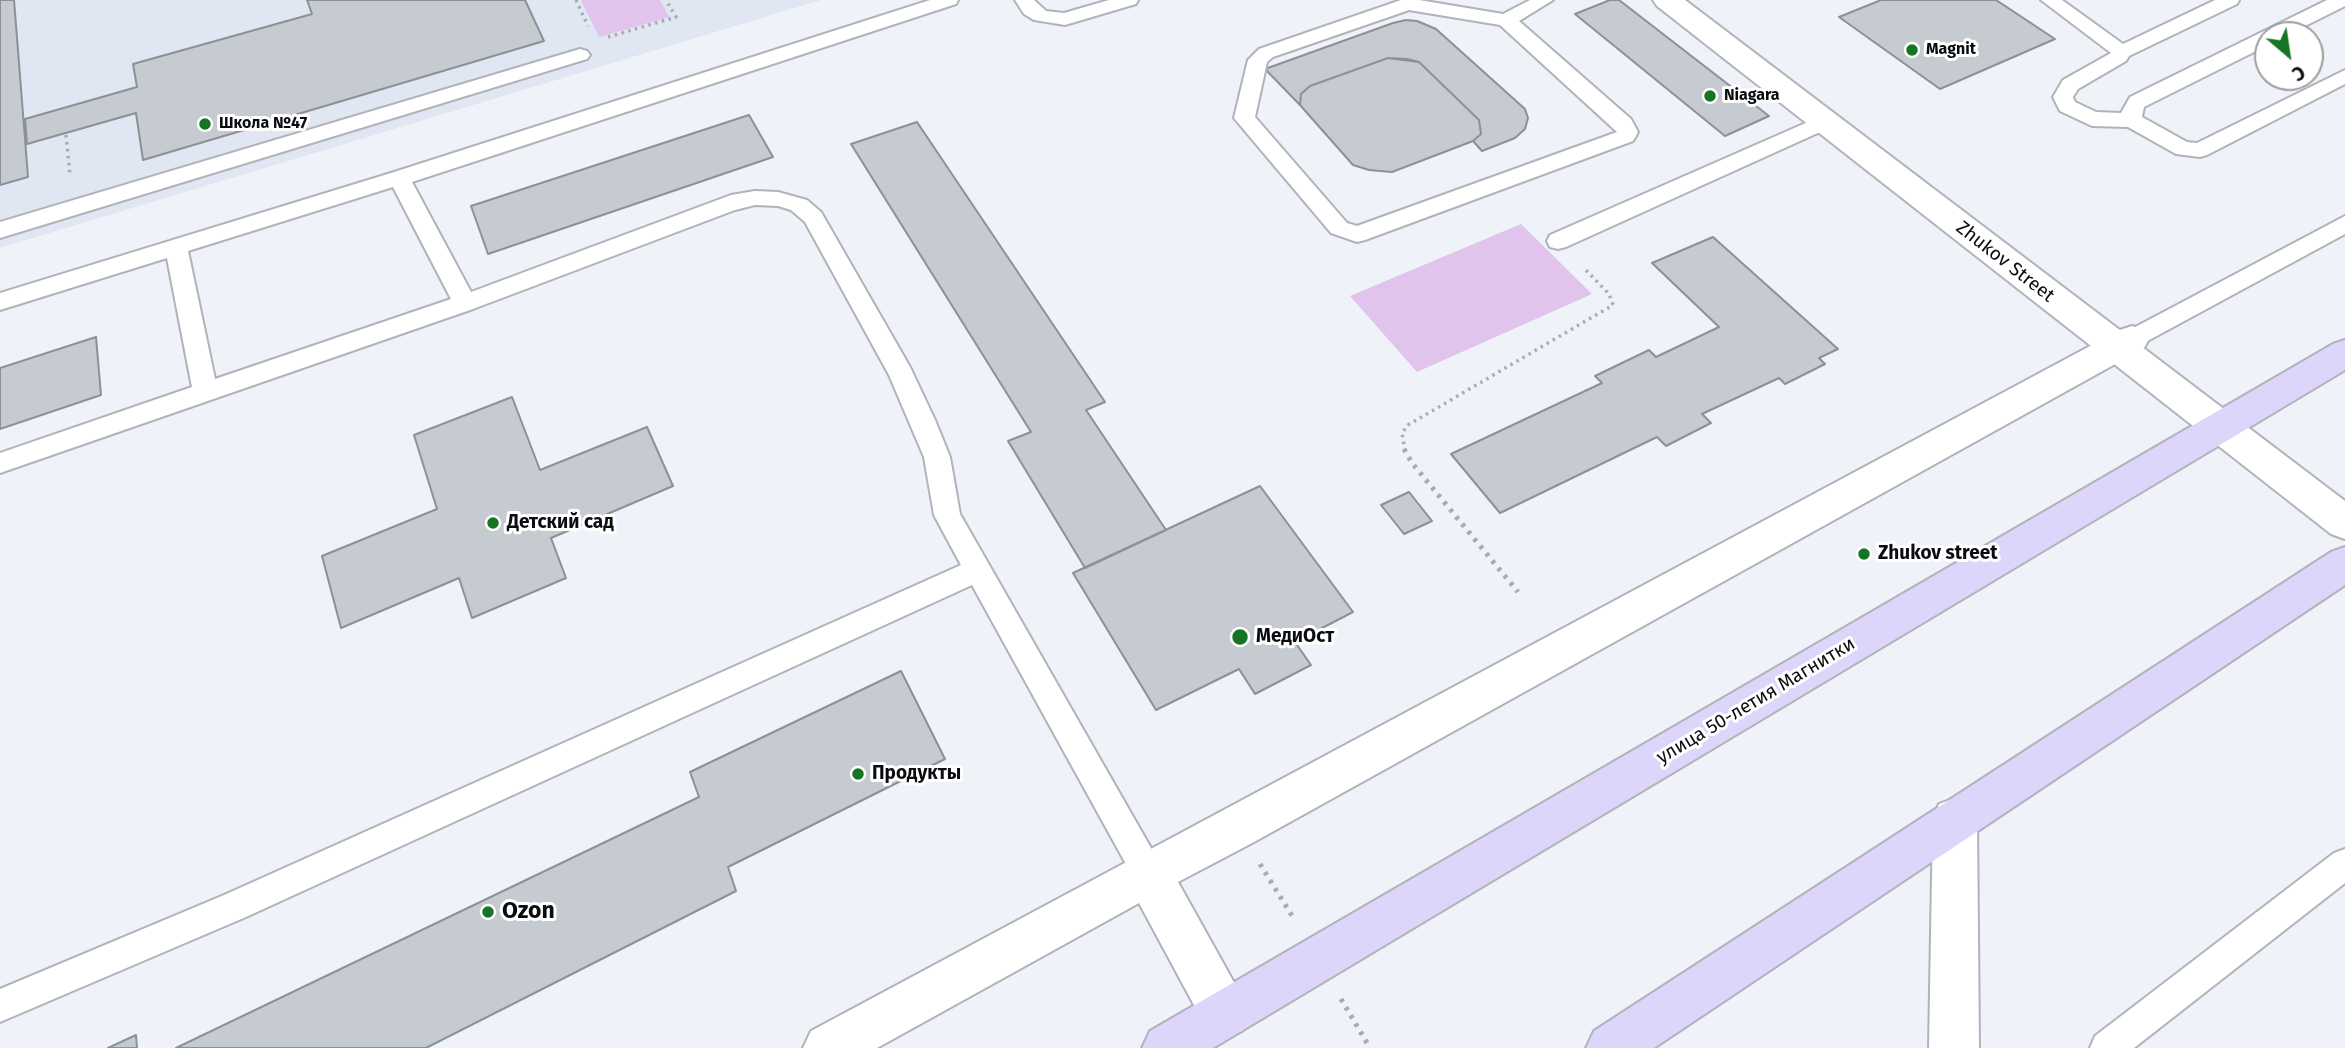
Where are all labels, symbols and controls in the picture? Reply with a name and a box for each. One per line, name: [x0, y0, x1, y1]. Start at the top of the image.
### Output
north arrow: [2254, 21, 2324, 91]
place label: Magnit: [1926, 40, 1976, 60]
marker: Magnit: [1904, 42, 1920, 58]
text: С: [2288, 60, 2309, 86]
place label: Niagara: [1724, 86, 1780, 106]
marker: Niagara: [1702, 88, 1718, 104]
place label: Школа №47: [219, 114, 307, 134]
marker: Школа №47: [197, 116, 213, 132]
street label: Zhukov Street: [1951, 217, 2059, 307]
place label: Детский сад: [507, 512, 614, 534]
marker: Детский сад: [485, 515, 501, 531]
place label: Zhukov street: [1878, 543, 1997, 565]
marker: Zhukov street: [1856, 546, 1872, 562]
place label: МедиОст: [1256, 626, 1334, 648]
marker: МедиОст: [1230, 627, 1250, 647]
street label: улица 50-летия Магнитки: [1653, 633, 1859, 769]
place label: Продукты: [872, 763, 961, 785]
marker: Продукты: [850, 766, 866, 782]
place label: Ozon: [502, 898, 555, 926]
marker: Ozon: [480, 904, 496, 920]

